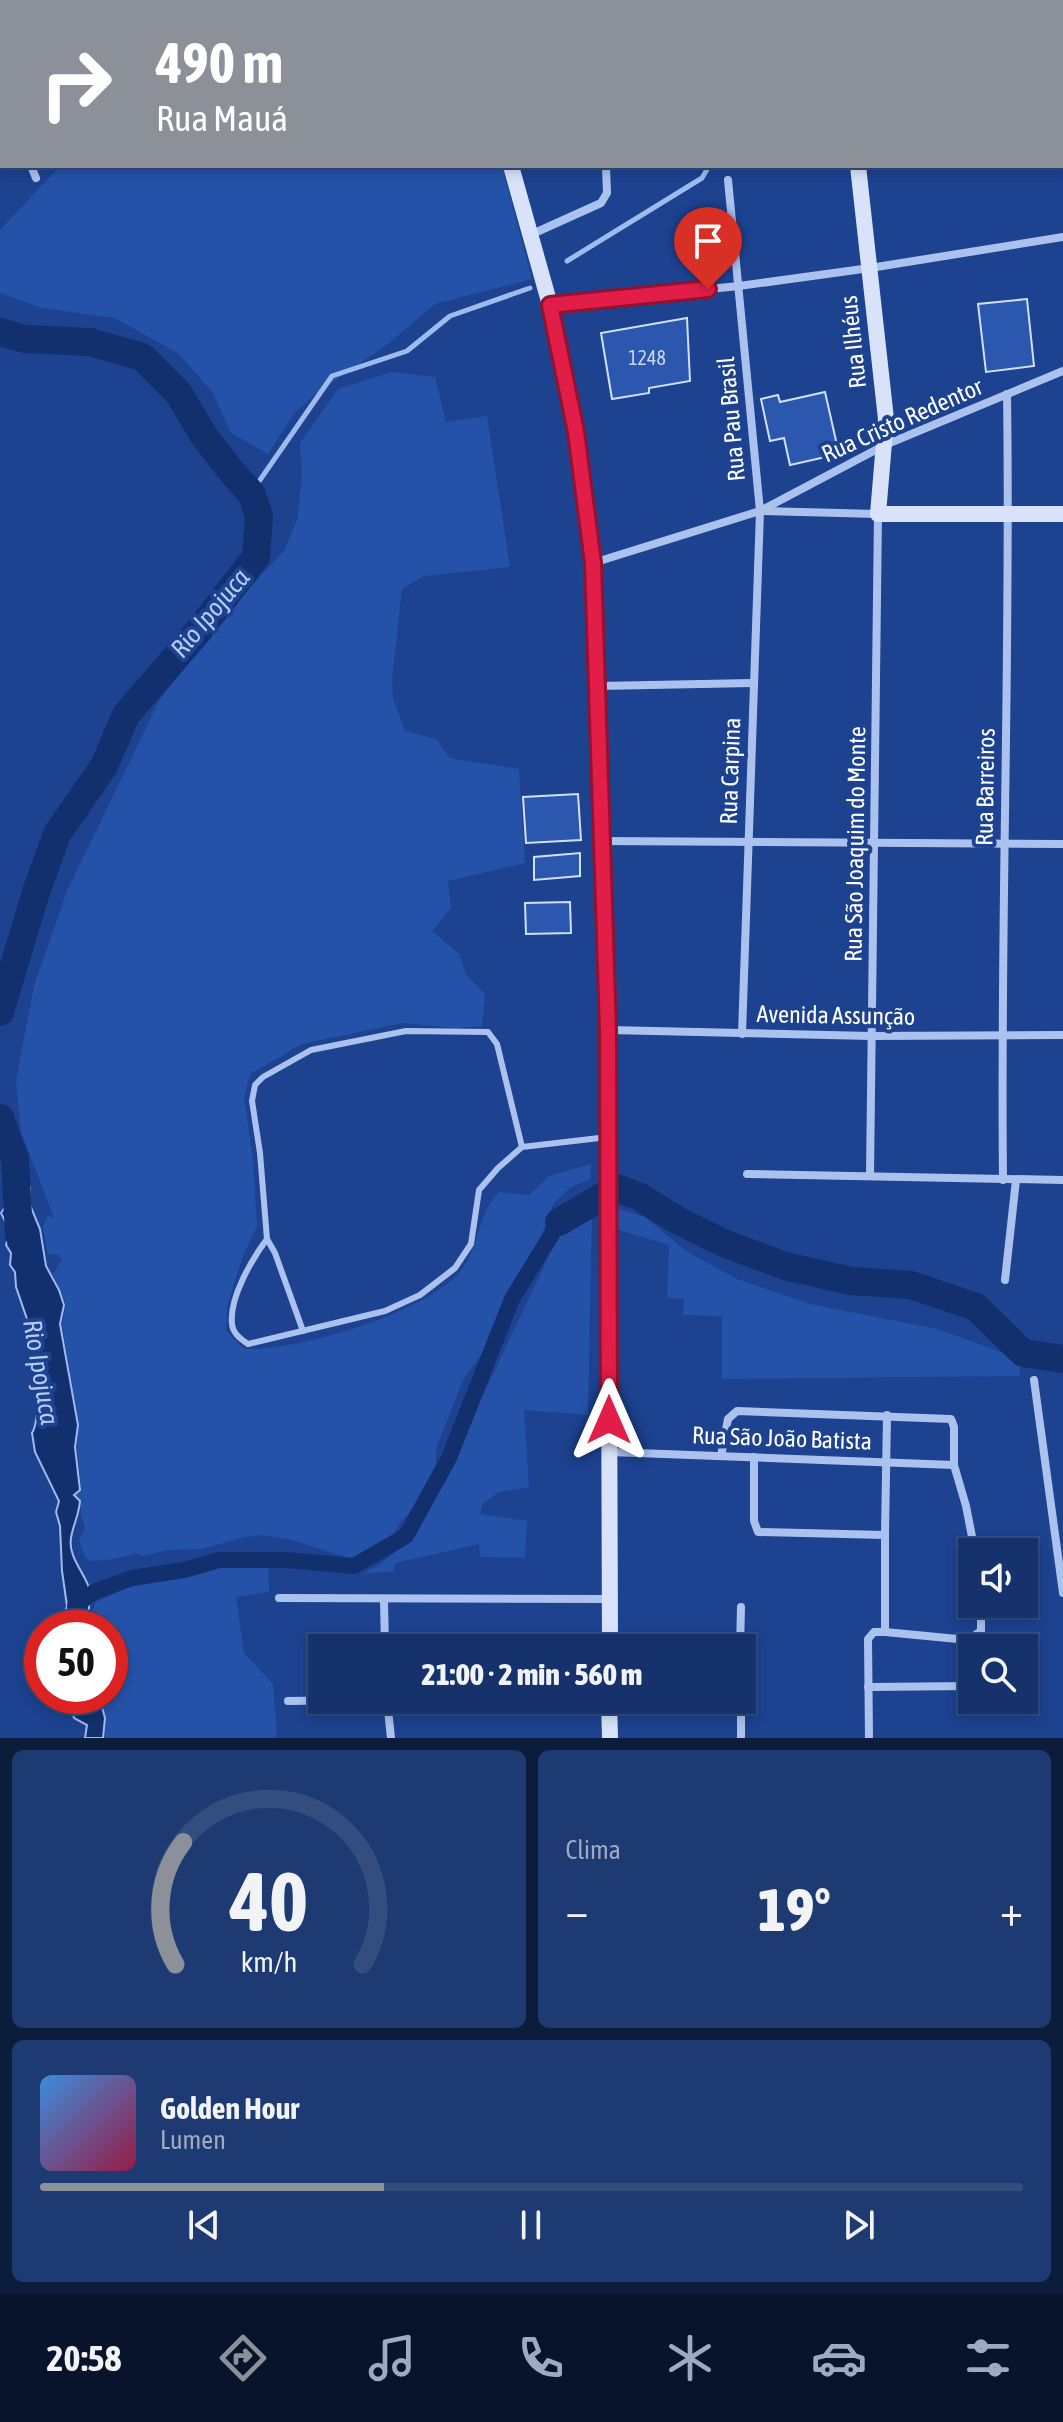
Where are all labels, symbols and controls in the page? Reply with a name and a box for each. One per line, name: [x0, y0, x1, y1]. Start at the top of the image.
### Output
text: 490 m: [156, 31, 283, 95]
icon: right: [24, 32, 128, 136]
text: Rua Mauá: [156, 97, 288, 139]
pin: [674, 207, 742, 289]
icon: arrive: [686, 219, 730, 263]
street label: Rua Ilhéus: [835, 294, 871, 390]
house number: 1248: [628, 346, 666, 369]
street label: Rua Pau Brasil: [712, 355, 750, 482]
street label: Rua Cristo Redentor: [818, 372, 987, 467]
water label: Rio Ipojuca: [164, 563, 256, 663]
street label: Rua Carpina: [715, 717, 745, 825]
street label: Rua São Joaquim do Monte: [839, 726, 871, 962]
street label: Rua Barreiros: [970, 728, 1000, 846]
street label: Avenida Assunção: [757, 1000, 915, 1030]
water label: Rio Ipojuca: [17, 1317, 65, 1427]
position arrow: [567, 1378, 651, 1462]
street label: Rua São João Batista: [692, 1421, 872, 1455]
map controls: [958, 1538, 1038, 1714]
button: sound: [958, 1538, 1038, 1618]
speed limit sign: 50: [24, 1610, 128, 1714]
button: search: [958, 1634, 1038, 1714]
text: 21:00 · 2 min · 560 m: [422, 1657, 642, 1691]
text: Clima: [566, 1835, 621, 1865]
text: 40: [229, 1853, 308, 1949]
text: 19°: [758, 1875, 831, 1944]
text: −: [566, 1885, 588, 1935]
text: +: [1000, 1885, 1023, 1935]
text: km/h: [240, 1945, 297, 1978]
text: Golden Hour: [160, 2091, 299, 2125]
text: Lumen: [160, 2125, 226, 2155]
icon: previous: [182, 2203, 226, 2247]
icon: pause: [509, 2203, 553, 2247]
icon: next: [837, 2203, 881, 2247]
icon: directions: [215, 2330, 271, 2386]
icon: music: [364, 2330, 420, 2386]
icon: phone: [513, 2330, 569, 2386]
icon: climate: [662, 2330, 718, 2386]
icon: car: [811, 2330, 867, 2386]
icon: filters: [960, 2330, 1016, 2386]
text: 20:58: [47, 2337, 121, 2379]

